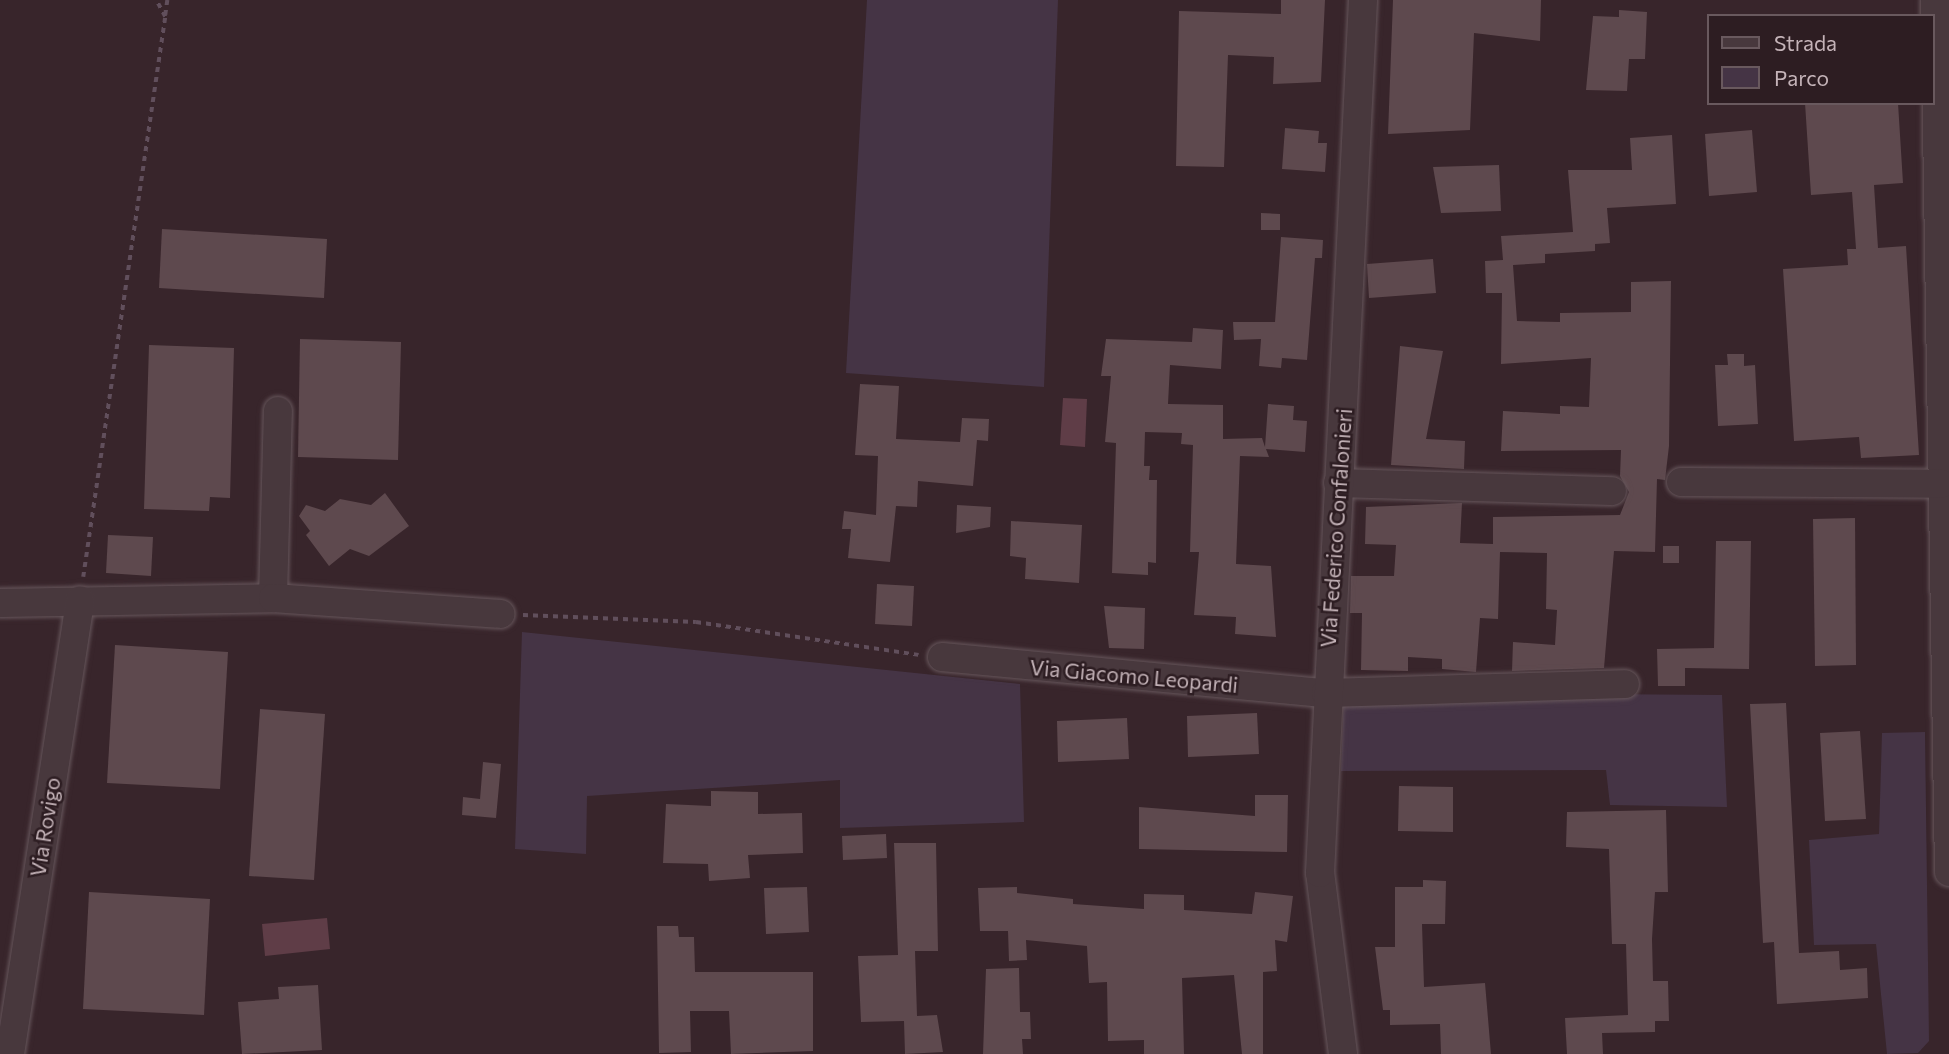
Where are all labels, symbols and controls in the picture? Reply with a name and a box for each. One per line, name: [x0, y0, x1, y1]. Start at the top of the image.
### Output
legend: [1708, 14, 1935, 105]
text: Strada: [1774, 30, 1837, 55]
text: Parco: [1774, 65, 1829, 90]
street label: Via Federico Confalonieri: [1315, 408, 1357, 648]
street label: Via Giacomo Leopardi: [1029, 654, 1239, 698]
street label: Via Rovigo: [25, 776, 65, 878]

